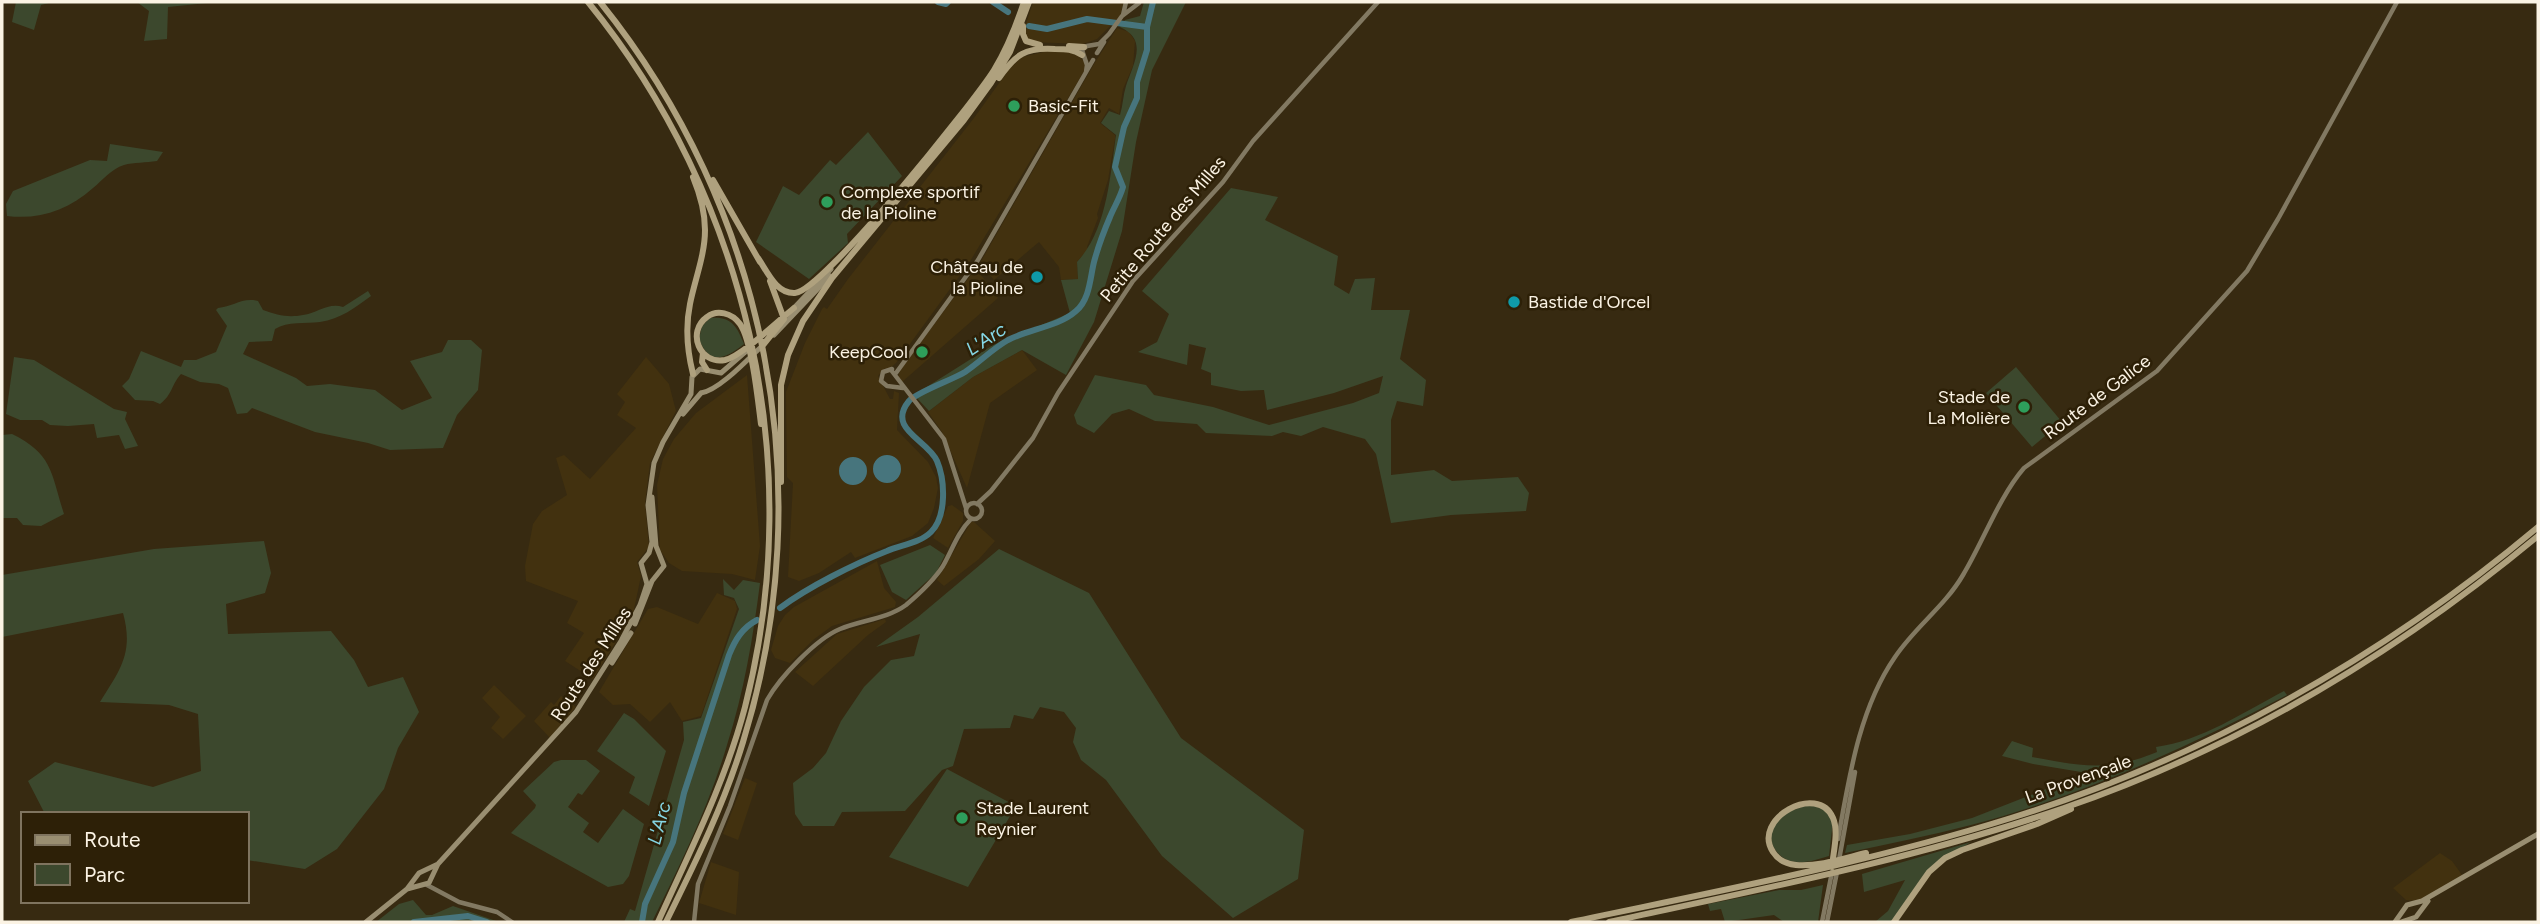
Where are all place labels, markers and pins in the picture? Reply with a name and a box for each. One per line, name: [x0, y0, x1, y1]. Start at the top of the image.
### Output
place label: Basic-Fit: [1028, 95, 1099, 117]
marker: Basic-Fit: [1006, 98, 1022, 114]
place label: Complexe sportif de la Pioline: [841, 181, 980, 224]
marker: Complexe sportif de la Pioline: [819, 194, 835, 210]
place label: Château de la Pioline: [930, 256, 1023, 299]
marker: Château de la Pioline: [1029, 269, 1045, 285]
place label: Bastide d'Orcel: [1528, 291, 1650, 313]
marker: Bastide d'Orcel: [1506, 294, 1522, 310]
place label: KeepCool: [829, 341, 908, 363]
marker: KeepCool: [914, 344, 930, 360]
place label: Stade de La Molière: [1927, 386, 2010, 429]
marker: Stade de La Molière: [2016, 399, 2032, 415]
place label: Stade Laurent Reynier: [976, 797, 1089, 840]
marker: Stade Laurent Reynier: [954, 810, 970, 826]

